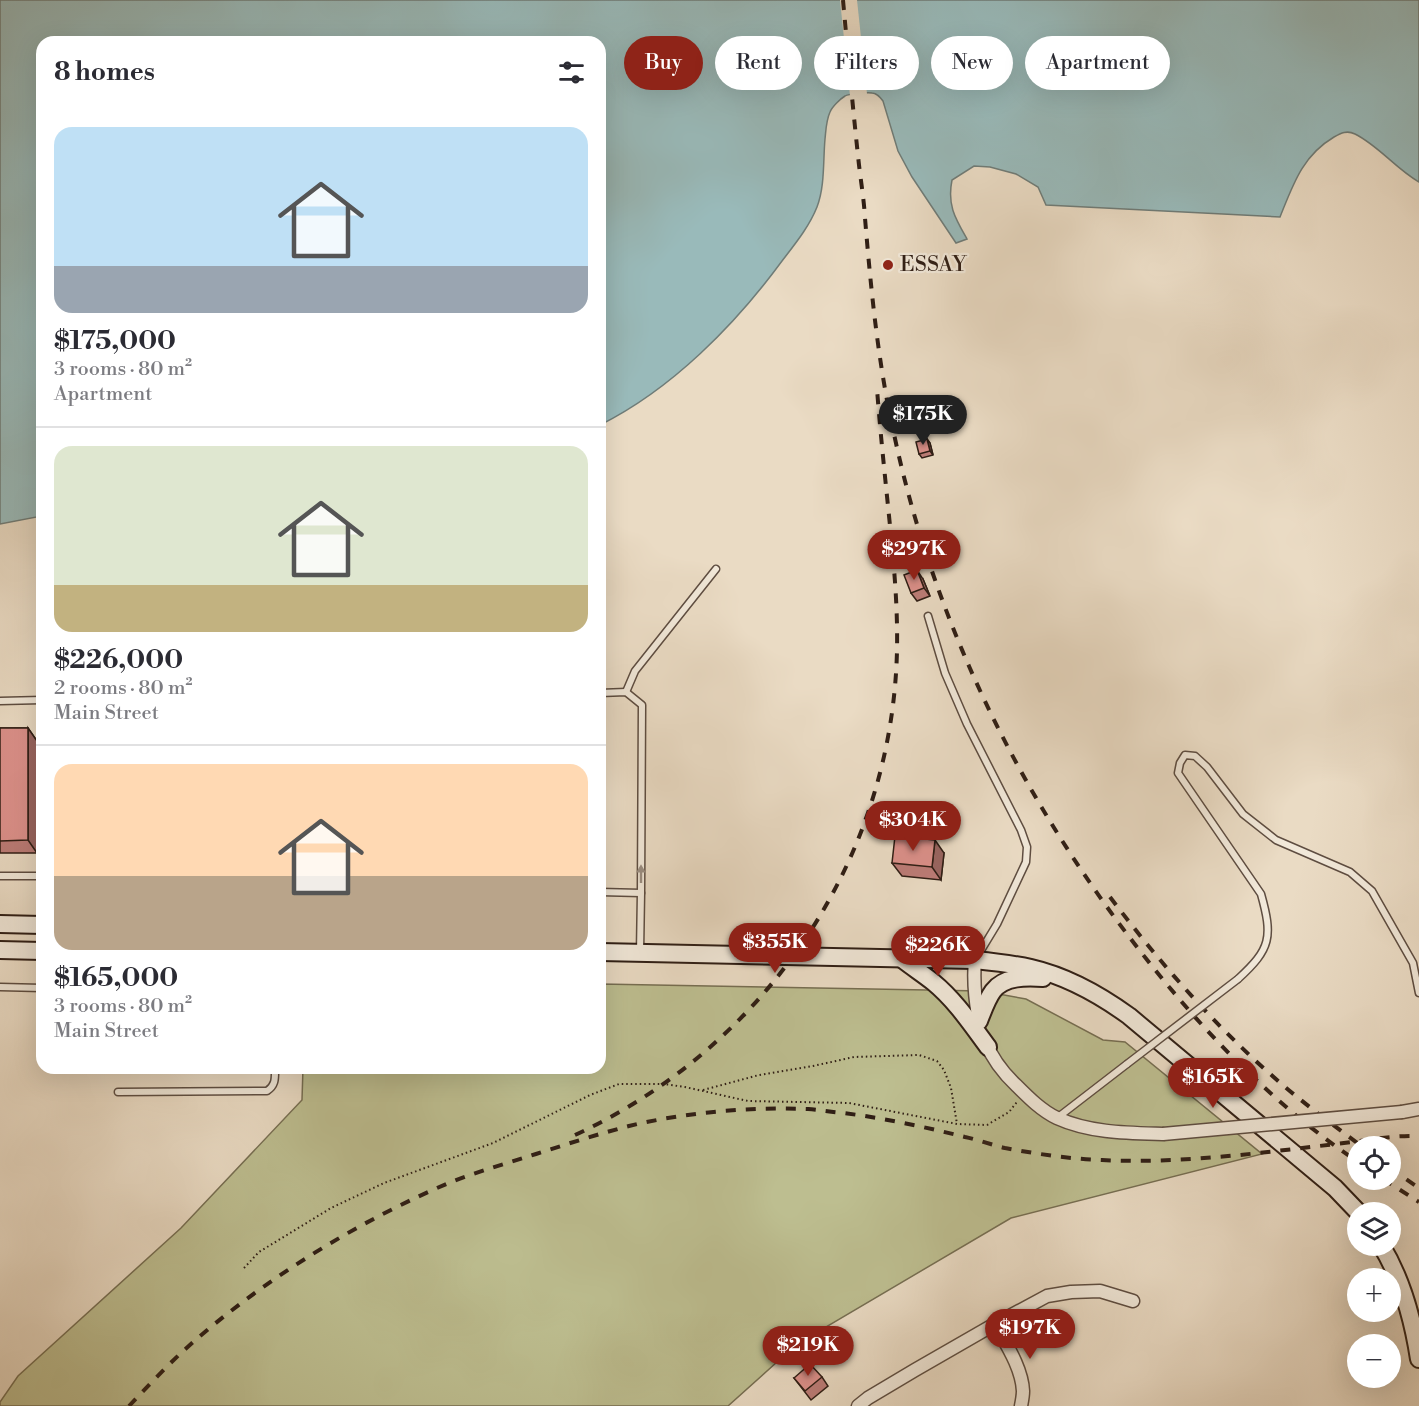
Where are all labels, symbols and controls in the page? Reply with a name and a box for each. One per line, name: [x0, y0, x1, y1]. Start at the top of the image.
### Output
chip: Buy: [624, 36, 703, 90]
chip: Rent: [715, 36, 802, 90]
chip: Filters: [814, 36, 919, 90]
chip: New: [931, 36, 1013, 90]
chip: Apartment: [1025, 36, 1170, 90]
text: 8 homes: [54, 56, 155, 88]
icon: filters: [555, 56, 588, 89]
icon: home: [267, 166, 375, 274]
place label: ESSAY: [900, 252, 968, 278]
marker: ESSAY: [881, 258, 895, 272]
text: $175,000: [54, 325, 176, 357]
text: 3 rooms · 80 m²: [54, 357, 192, 382]
text: Apartment: [54, 382, 152, 407]
pin: $175K: [881, 395, 965, 446]
text: $175K: [893, 402, 953, 427]
icon: home: [267, 485, 375, 593]
pin: $297K: [872, 530, 956, 581]
text: $297K: [882, 537, 947, 562]
text: $226,000: [54, 644, 183, 676]
text: 2 rooms · 80 m²: [54, 676, 192, 701]
text: Main Street: [54, 701, 159, 726]
pin: $304K: [871, 801, 955, 852]
icon: home: [267, 803, 375, 911]
text: $304K: [879, 808, 947, 833]
one-way arrow: [637, 864, 646, 883]
pin: $355K: [733, 923, 817, 974]
pin: $226K: [896, 926, 980, 977]
text: $355K: [743, 930, 807, 955]
text: $226K: [905, 933, 971, 958]
text: $165,000: [54, 962, 178, 994]
text: 3 rooms · 80 m²: [54, 994, 192, 1019]
text: Main Street: [54, 1019, 159, 1044]
pin: $165K: [1171, 1058, 1255, 1109]
text: $165K: [1182, 1065, 1244, 1090]
map controls: [1347, 1136, 1401, 1388]
button: locate: [1347, 1136, 1401, 1190]
button: layers: [1347, 1202, 1401, 1256]
button: +: [1347, 1268, 1401, 1322]
pin: $197K: [988, 1309, 1072, 1360]
text: $197K: [999, 1316, 1061, 1341]
pin: $219K: [766, 1326, 850, 1377]
text: $219K: [777, 1333, 839, 1358]
button: −: [1347, 1334, 1401, 1388]

